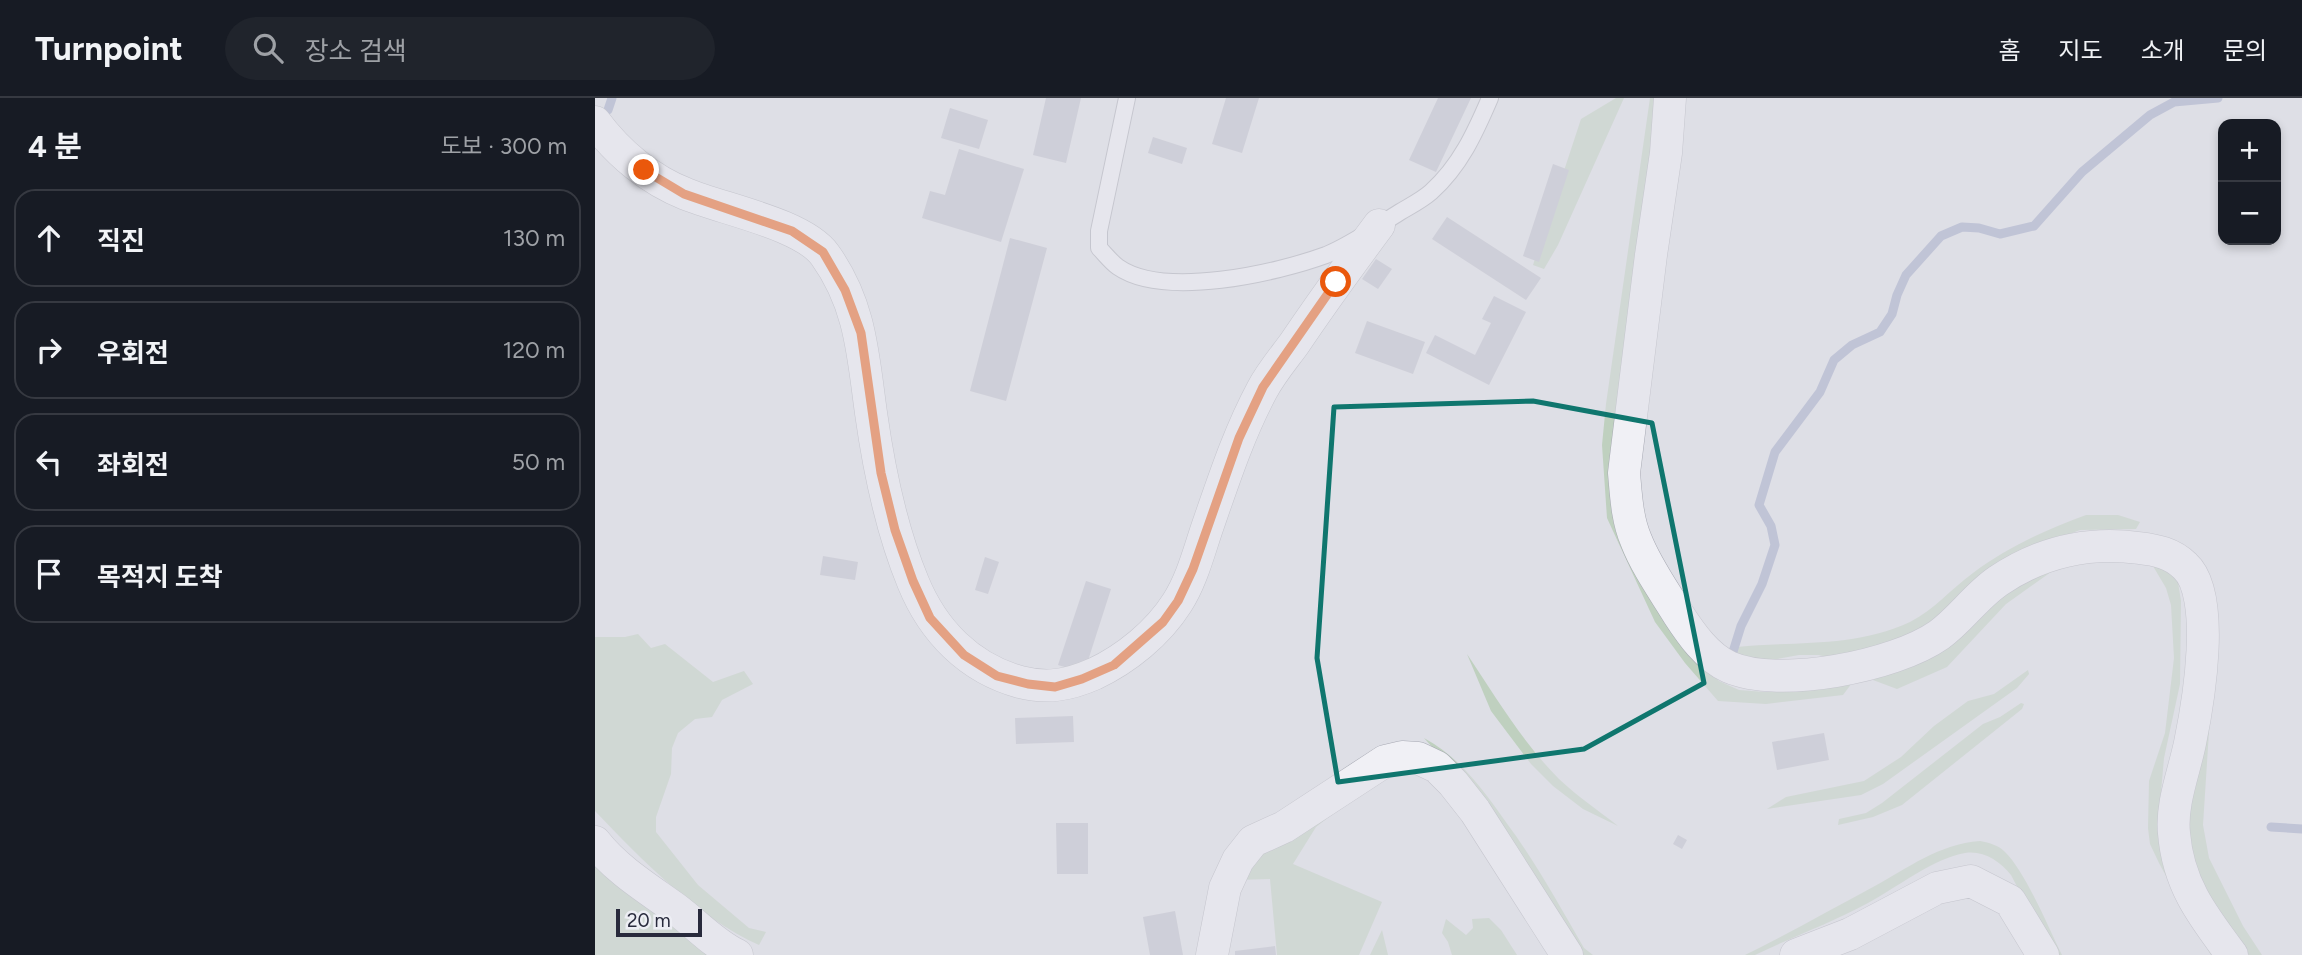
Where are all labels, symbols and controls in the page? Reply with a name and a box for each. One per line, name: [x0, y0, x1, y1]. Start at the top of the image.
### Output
search box: [225, 17, 715, 80]
text: Turnpoint: [35, 29, 183, 68]
icon: search: [249, 29, 287, 67]
text: 장소 검색: [305, 35, 407, 67]
text: 홈: [1998, 36, 2020, 65]
text: 지도: [2058, 36, 2103, 65]
text: 소개: [2141, 36, 2185, 65]
text: 문의: [2223, 36, 2267, 65]
map controls: [2218, 119, 2281, 245]
button: +: [2218, 119, 2281, 182]
text: 4 분: [28, 128, 82, 165]
text: 도보 · 300 m: [440, 132, 567, 160]
route end: [628, 154, 659, 185]
button: −: [2218, 182, 2281, 245]
icon: ahead: [30, 219, 68, 257]
text: 130 m: [503, 224, 565, 252]
text: 직진: [97, 225, 145, 257]
route start: [1320, 266, 1351, 297]
icon: right: [30, 331, 68, 369]
text: 120 m: [503, 336, 565, 364]
text: 우회전: [97, 337, 169, 369]
icon: left: [30, 443, 68, 481]
text: 50 m: [512, 448, 565, 476]
text: 좌회전: [97, 449, 169, 481]
icon: arrive: [30, 555, 68, 593]
text: 목적지 도착: [97, 561, 223, 593]
scale bar: [616, 906, 702, 938]
text: 20 m: [627, 909, 671, 932]

